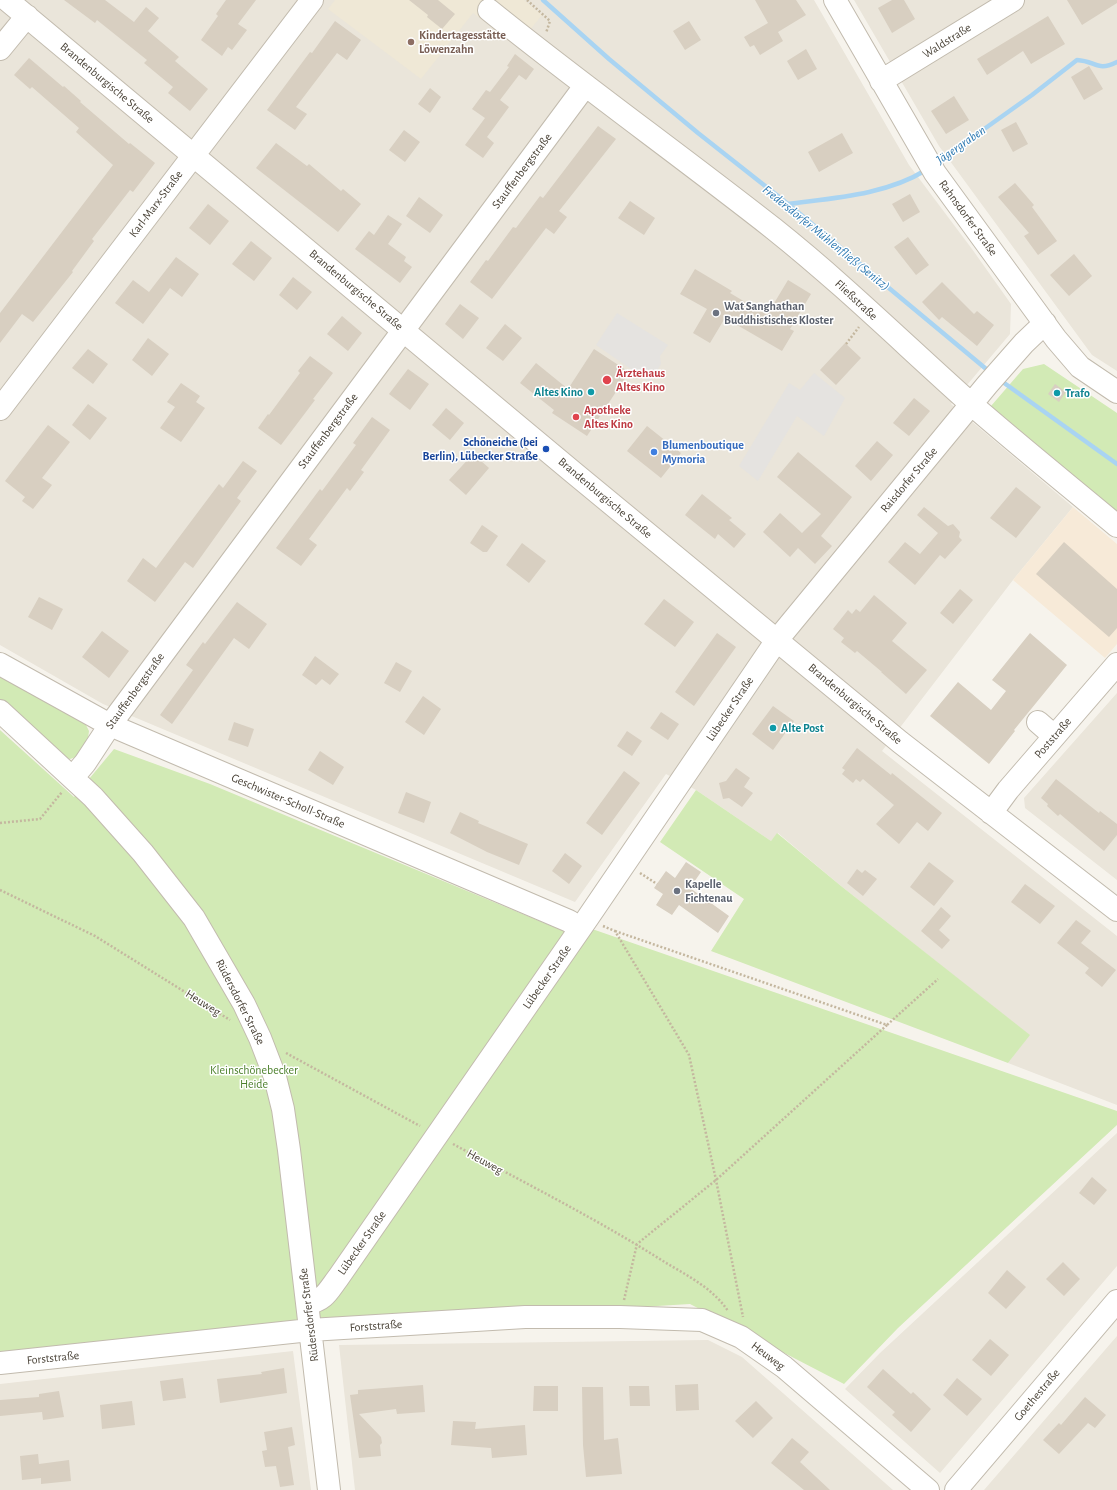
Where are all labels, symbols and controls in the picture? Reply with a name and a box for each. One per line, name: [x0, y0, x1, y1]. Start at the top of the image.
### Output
street label: Waldstraße: [920, 20, 974, 62]
place label: Kindertagesstätte Löwenzahn: [419, 28, 506, 56]
marker: Kindertagesstätte Löwenzahn: [406, 37, 416, 47]
street label: Brandenburgische Straße: [57, 39, 157, 127]
water label: Jägergraben: [933, 122, 989, 168]
street label: Stauffenbergstraße: [489, 130, 555, 212]
street label: Karl-Marx-Straße: [126, 168, 186, 240]
street label: Rahnsdorfer Straße: [936, 177, 1000, 259]
water label: Fredersdorfer Mühlenfließ (Senitz): [759, 182, 893, 294]
street label: Brandenburgische Straße: [306, 246, 406, 334]
street label: Fließstraße: [832, 277, 880, 323]
place label: Wat Sanghathan Buddhistisches Kloster: [724, 299, 833, 327]
marker: Wat Sanghathan Buddhistisches Kloster: [711, 308, 721, 318]
place label: Ärztehaus Altes Kino: [616, 366, 665, 394]
marker: Ärztehaus Altes Kino: [601, 374, 613, 386]
place label: Altes Kino: [534, 385, 583, 399]
place label: Trafo: [1065, 386, 1090, 400]
marker: Altes Kino: [586, 387, 596, 397]
marker: Trafo: [1052, 388, 1062, 398]
street label: Stauffenbergstraße: [295, 390, 361, 472]
place label: Apotheke Altes Kino: [584, 403, 633, 431]
marker: Apotheke Altes Kino: [571, 412, 581, 422]
place label: Schöneiche (bei Berlin), Lübecker Straße: [423, 435, 538, 463]
place label: Blumenboutique Mymoria: [662, 438, 744, 466]
marker: Schöneiche (bei Berlin), Lübecker Straße: [541, 444, 551, 454]
street label: Raisdorfer Straße: [877, 444, 941, 516]
marker: Blumenboutique Mymoria: [649, 447, 659, 457]
street label: Brandenburgische Straße: [555, 454, 655, 542]
street label: Stauffenbergstraße: [102, 650, 168, 732]
street label: Brandenburgische Straße: [805, 660, 905, 748]
street label: Lübecker Straße: [703, 674, 757, 744]
street label: Poststraße: [1031, 715, 1075, 761]
place label: Alte Post: [781, 721, 824, 735]
marker: Alte Post: [768, 723, 778, 733]
street label: Geschwister-Scholl-Straße: [229, 771, 347, 831]
place label: Kapelle Fichtenau: [685, 877, 733, 905]
marker: Kapelle Fichtenau: [672, 886, 682, 896]
street label: Lübecker Straße: [520, 942, 574, 1012]
street label: Rüdersdorfer Straße: [212, 957, 268, 1047]
street label: Heuweg: [183, 987, 223, 1019]
park label: Kleinschönebecker Heide: [210, 1063, 298, 1091]
street label: Heuweg: [465, 1146, 505, 1178]
street label: Lübecker Straße: [335, 1208, 389, 1278]
street label: Rüdersdorfer Straße: [296, 1267, 322, 1363]
street label: Forststraße: [349, 1317, 403, 1335]
street label: Heuweg: [748, 1339, 788, 1373]
street label: Forststraße: [26, 1348, 80, 1368]
street label: Goethestraße: [1011, 1366, 1063, 1424]

